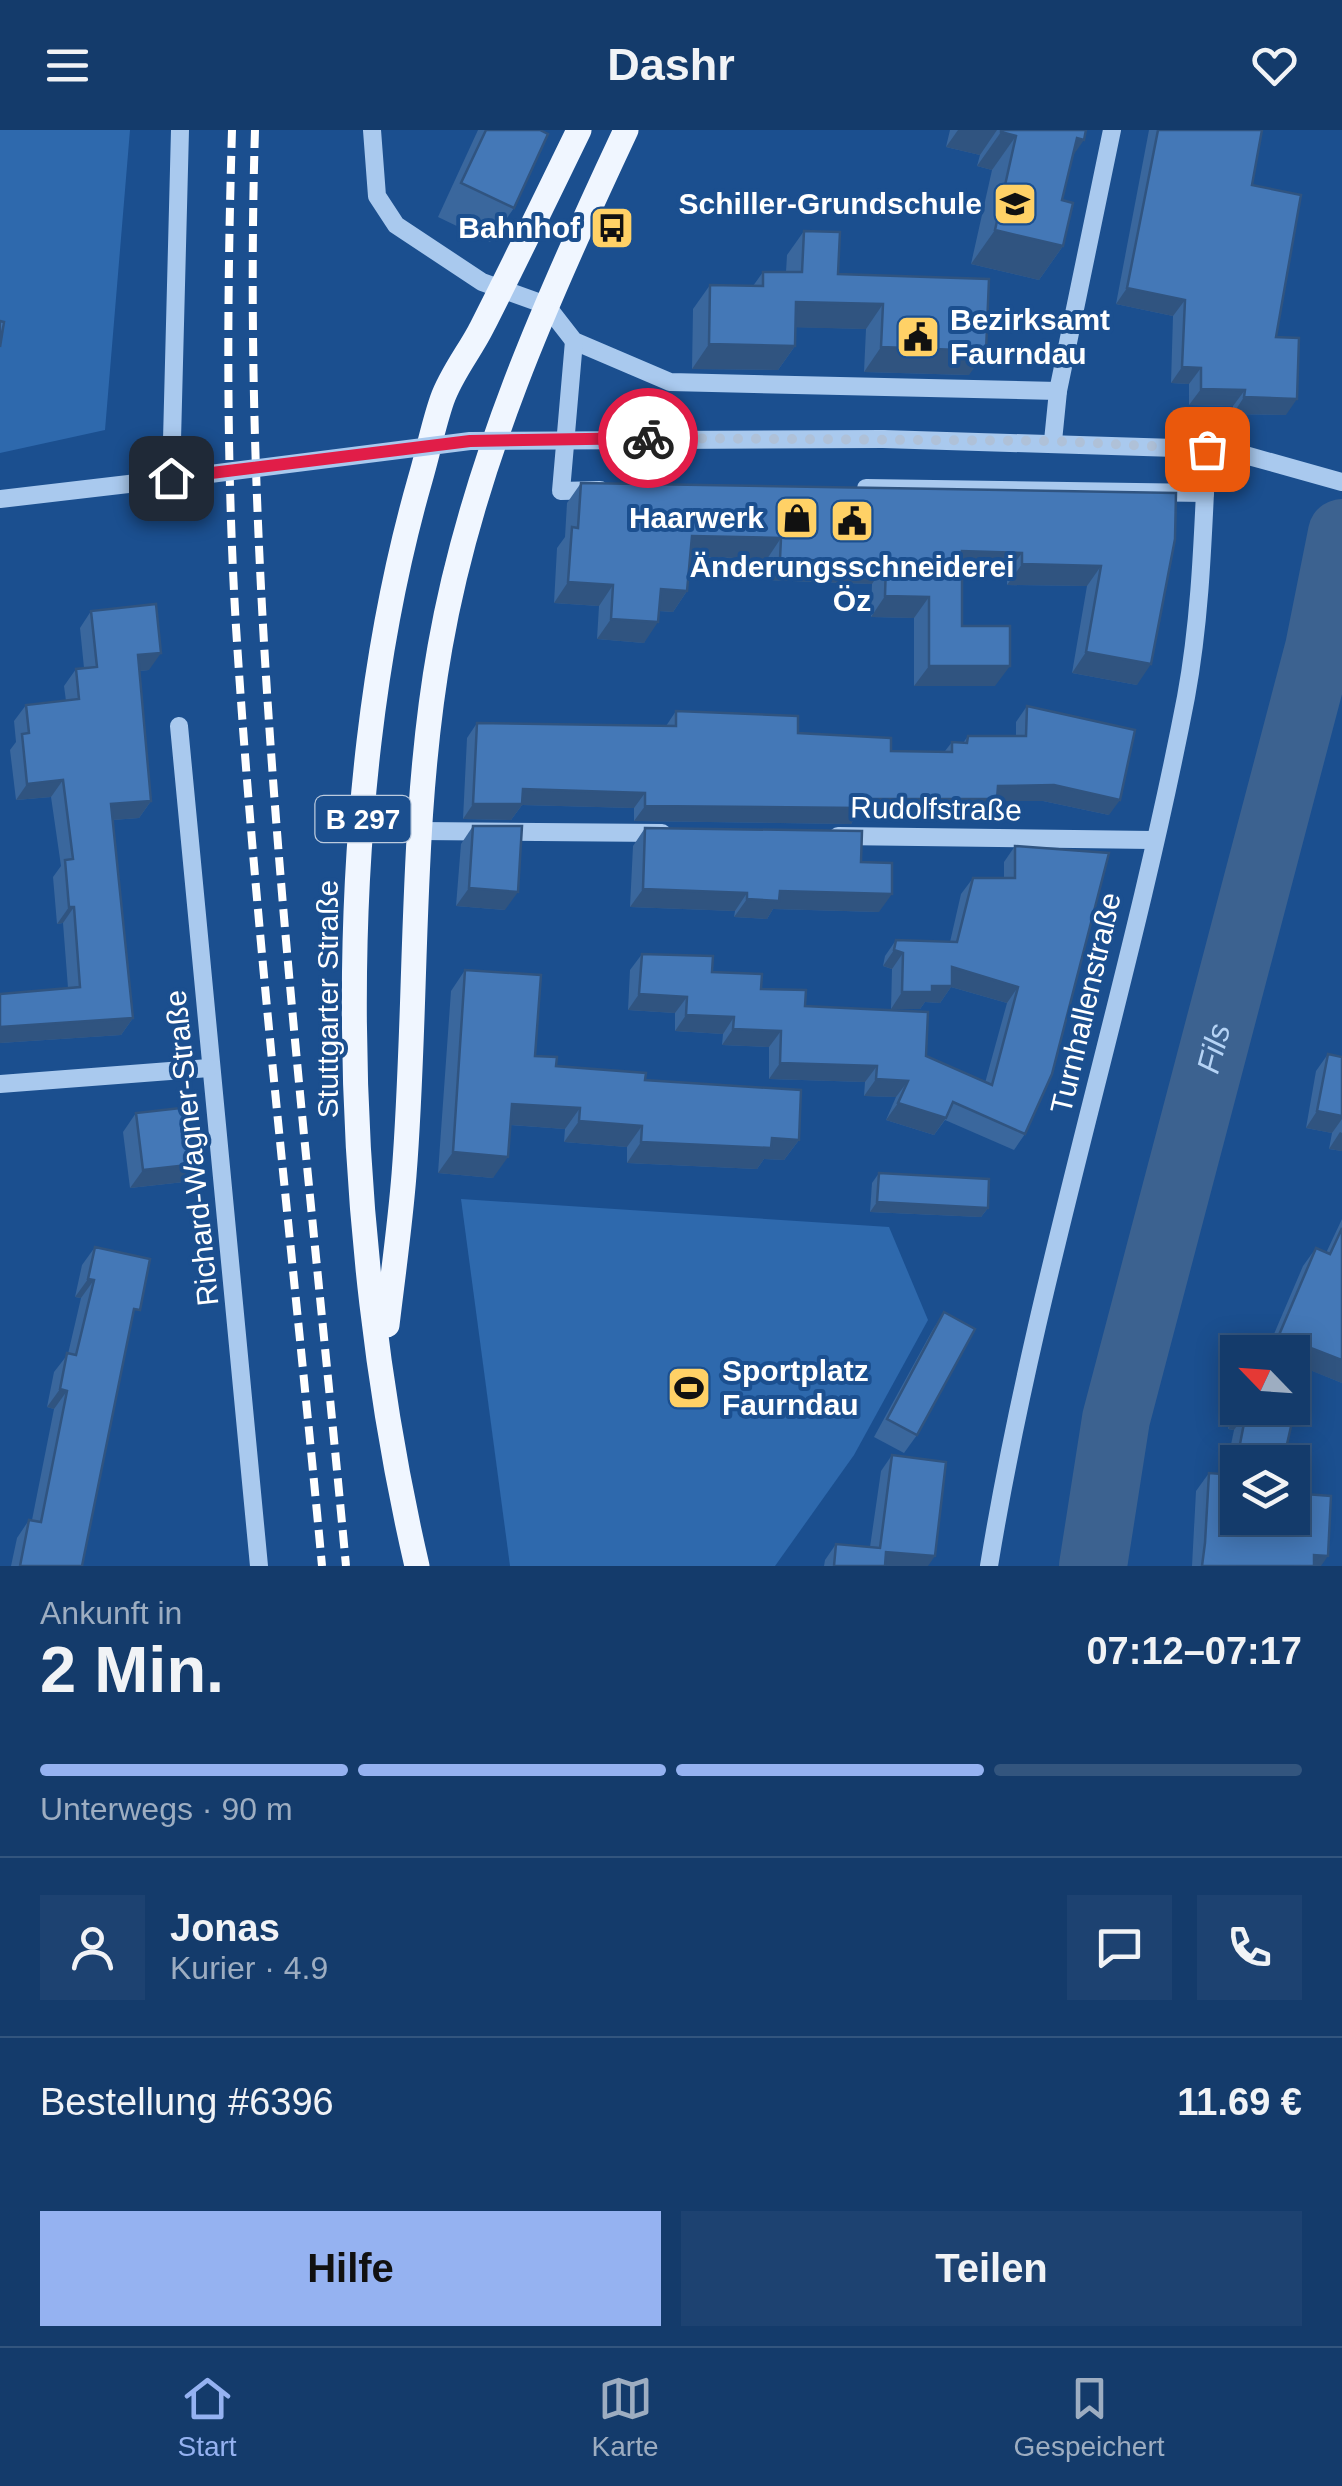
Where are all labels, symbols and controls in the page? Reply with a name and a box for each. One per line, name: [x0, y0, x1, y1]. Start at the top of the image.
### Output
icon: menu: [40, 38, 95, 93]
icon: heart: [1247, 38, 1302, 93]
text: Dashr: [607, 39, 735, 90]
school or university icon: Schiller-Grundschule: [992, 181, 1038, 227]
place label: Schiller-Grundschule: [679, 187, 982, 220]
bus stop icon: Bahnhof: [589, 205, 635, 251]
place label: Bahnhof: [458, 211, 581, 244]
place label: Bezirksamt Faurndau: [950, 303, 1110, 370]
public building icon: Bezirksamt Faurndau: [895, 314, 941, 360]
courier: [598, 388, 698, 488]
pin: [1165, 407, 1250, 492]
icon: bike: [621, 411, 676, 466]
icon: bag: [1180, 422, 1235, 477]
pin: [129, 436, 214, 521]
icon: home: [144, 451, 199, 506]
shop icon: Haarwerk: [774, 495, 820, 541]
public building icon: Änderungsschneiderei Öz: [829, 498, 875, 544]
place label: Haarwerk: [629, 501, 764, 534]
place label: Änderungsschneiderei Öz: [689, 550, 1015, 617]
street label: Rudolfstraße: [850, 791, 1022, 826]
road number: B 297: [316, 796, 410, 842]
street label: Stuttgarter Straße: [311, 880, 344, 1118]
street label: Turnhallenstraße: [1044, 889, 1127, 1117]
street label: Richard-Wagner-Straße: [159, 989, 224, 1308]
water label: Fils: [1190, 1020, 1237, 1077]
north arrow: [1220, 1335, 1310, 1425]
map controls: [1220, 1335, 1310, 1535]
place label: Sportplatz Faurndau: [722, 1354, 869, 1421]
sports icon: Sportplatz Faurndau: [666, 1365, 712, 1411]
button: layers: [1220, 1445, 1310, 1535]
text: Ankunft in: [40, 1595, 182, 1631]
text: 07:12–07:17: [1086, 1630, 1302, 1672]
text: 2 Min.: [40, 1633, 224, 1706]
text: Unterwegs · 90 m: [40, 1791, 293, 1827]
button: person: [40, 1895, 145, 2000]
button: chat: [1067, 1895, 1172, 2000]
button: phone: [1197, 1895, 1302, 2000]
text: Jonas: [170, 1907, 280, 1949]
text: Kurier · 4.9: [170, 1950, 328, 1986]
text: Bestellung #6396: [40, 2081, 334, 2123]
text: 11.69 €: [1177, 2081, 1302, 2123]
button: Hilfe: [40, 2211, 661, 2326]
button: Teilen: [681, 2211, 1302, 2326]
tab: Start: [177, 2371, 237, 2463]
tab: Karte: [592, 2371, 659, 2463]
tab: Gespeichert: [1014, 2371, 1165, 2463]

